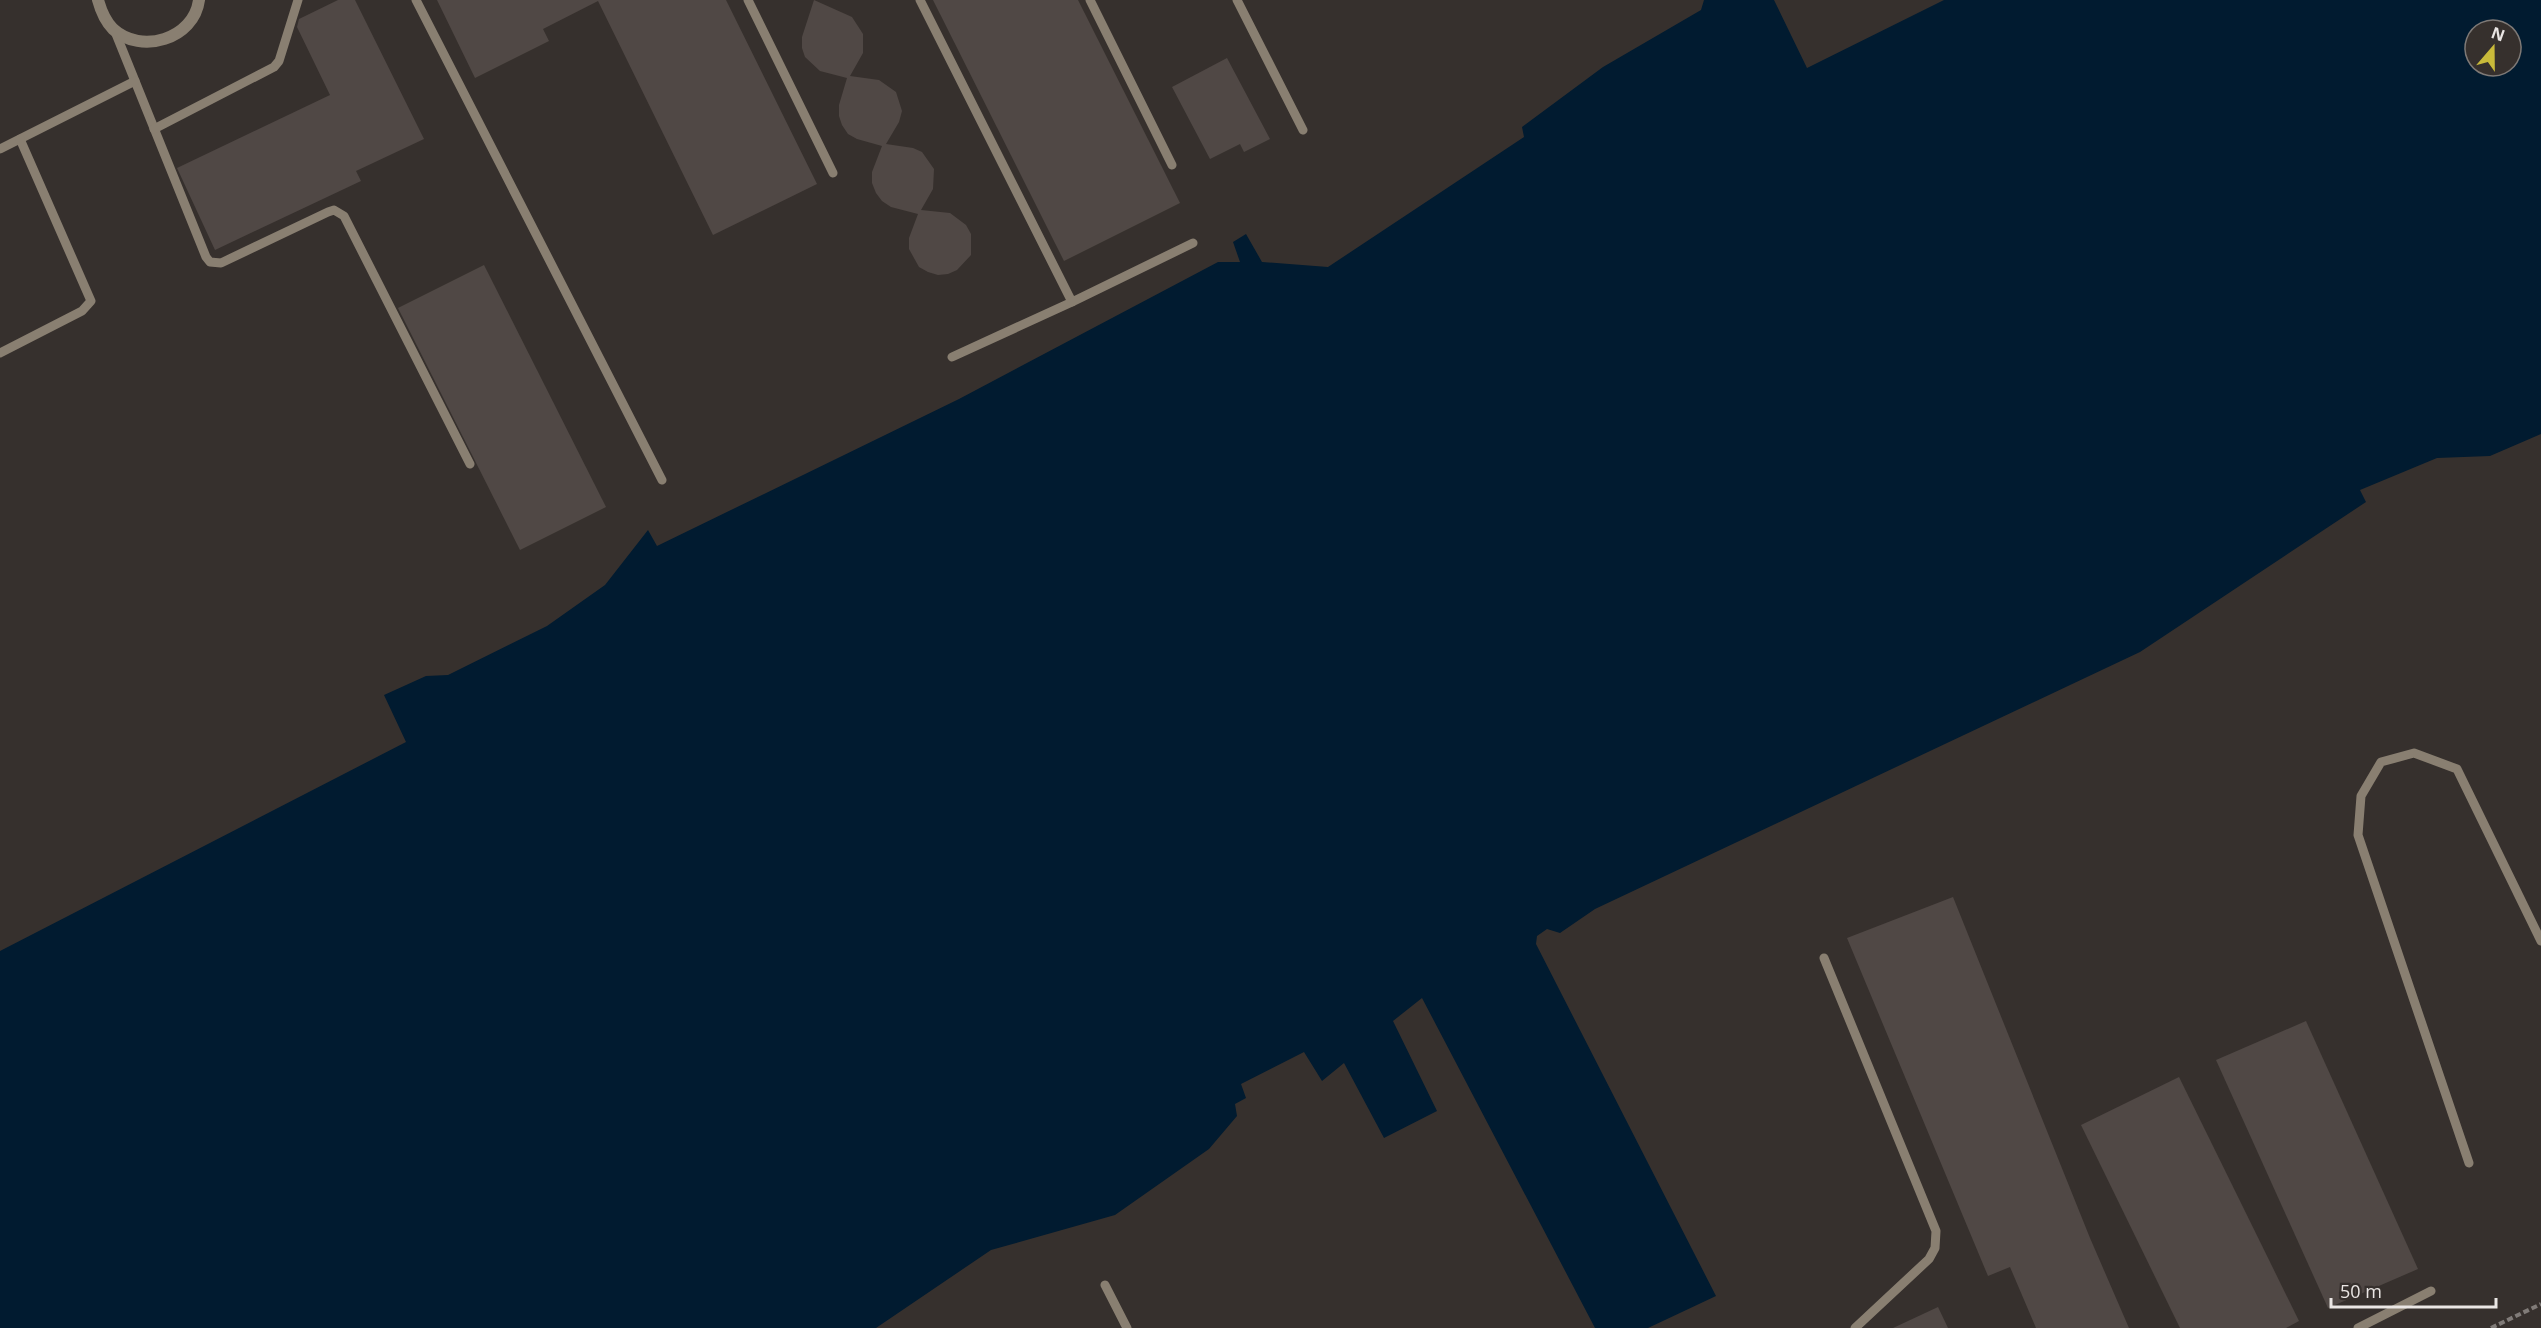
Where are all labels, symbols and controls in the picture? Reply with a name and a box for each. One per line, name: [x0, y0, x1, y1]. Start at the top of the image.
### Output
north arrow: [2463, 18, 2523, 78]
text: N: [2488, 21, 2508, 46]
scale bar: [2331, 1271, 2496, 1309]
text: 50 m: [2340, 1279, 2382, 1303]

